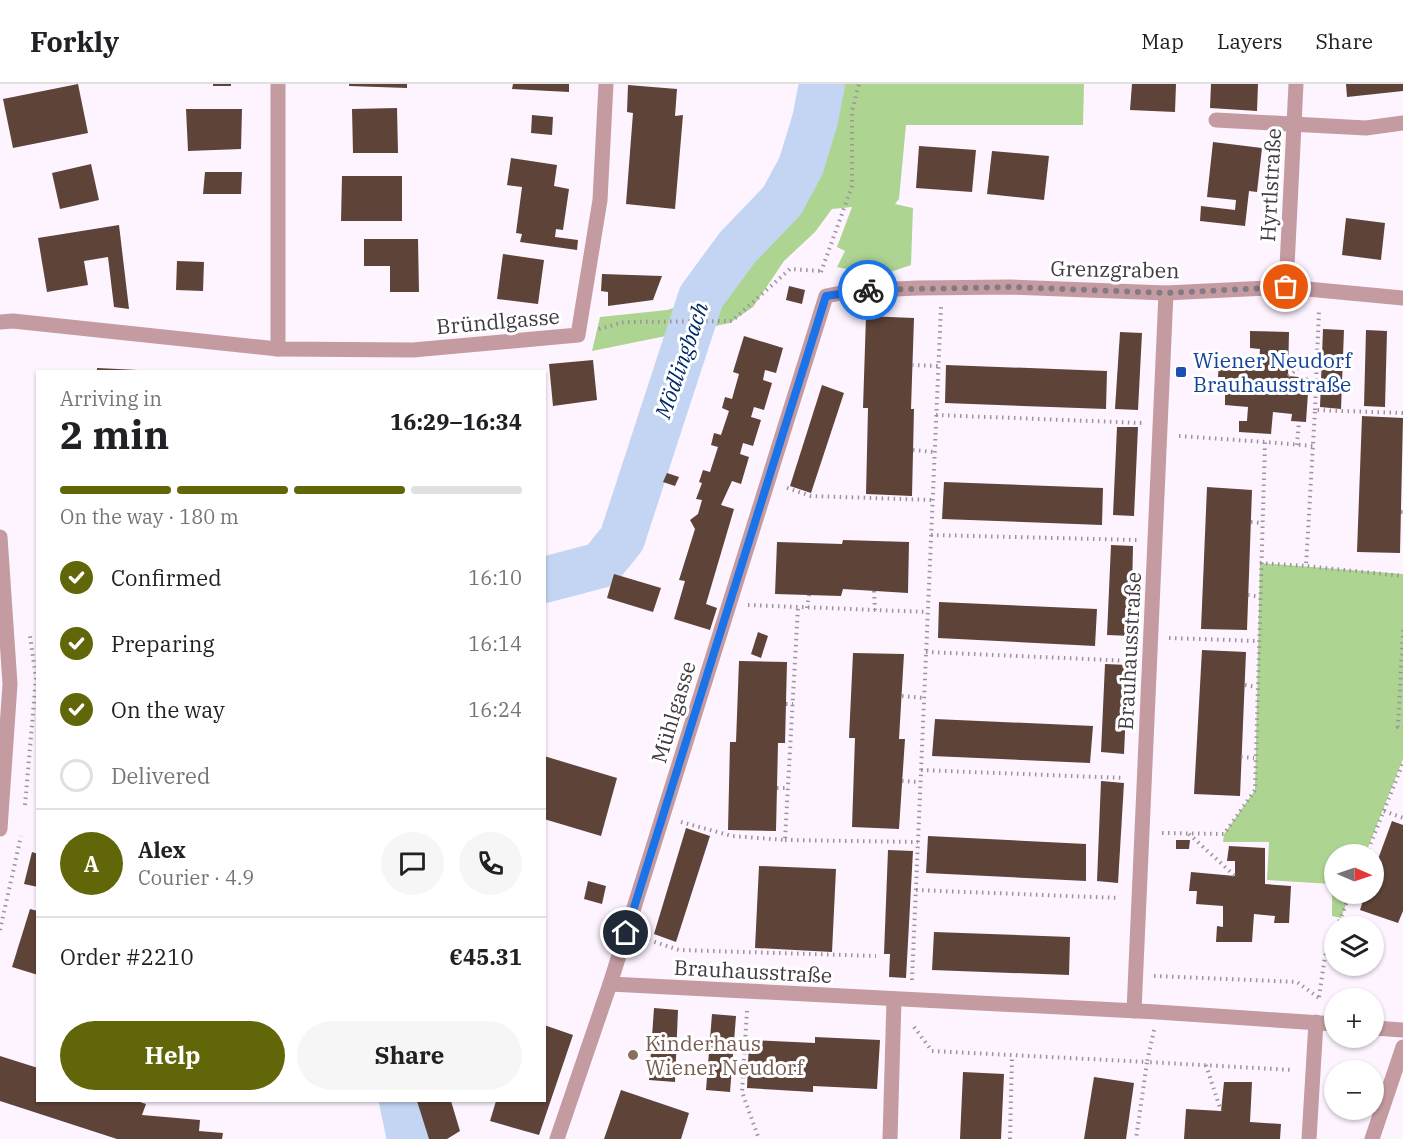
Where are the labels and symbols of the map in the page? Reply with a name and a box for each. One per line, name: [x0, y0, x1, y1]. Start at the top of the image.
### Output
street label: Hyrtlstraße: [1253, 127, 1287, 243]
street label: Grenzgraben: [1050, 254, 1180, 284]
courier: [838, 260, 898, 320]
pin: [1260, 261, 1311, 312]
water label: Mödlingbach: [647, 298, 714, 423]
street label: Bründlgasse: [435, 302, 561, 340]
place label: Wiener Neudorf Brauhausstraße: [1193, 346, 1353, 398]
marker: Wiener Neudorf Brauhausstraße: [1174, 365, 1188, 379]
street label: Brauhausstraße: [1111, 571, 1147, 731]
street label: Mühlgasse: [644, 658, 702, 766]
north arrow: [1324, 844, 1384, 904]
pin: [600, 907, 651, 958]
street label: Brauhausstraße: [673, 953, 833, 989]
place label: Kinderhaus Wiener Neudorf: [645, 1029, 805, 1081]
marker: Kinderhaus Wiener Neudorf: [626, 1048, 640, 1062]

